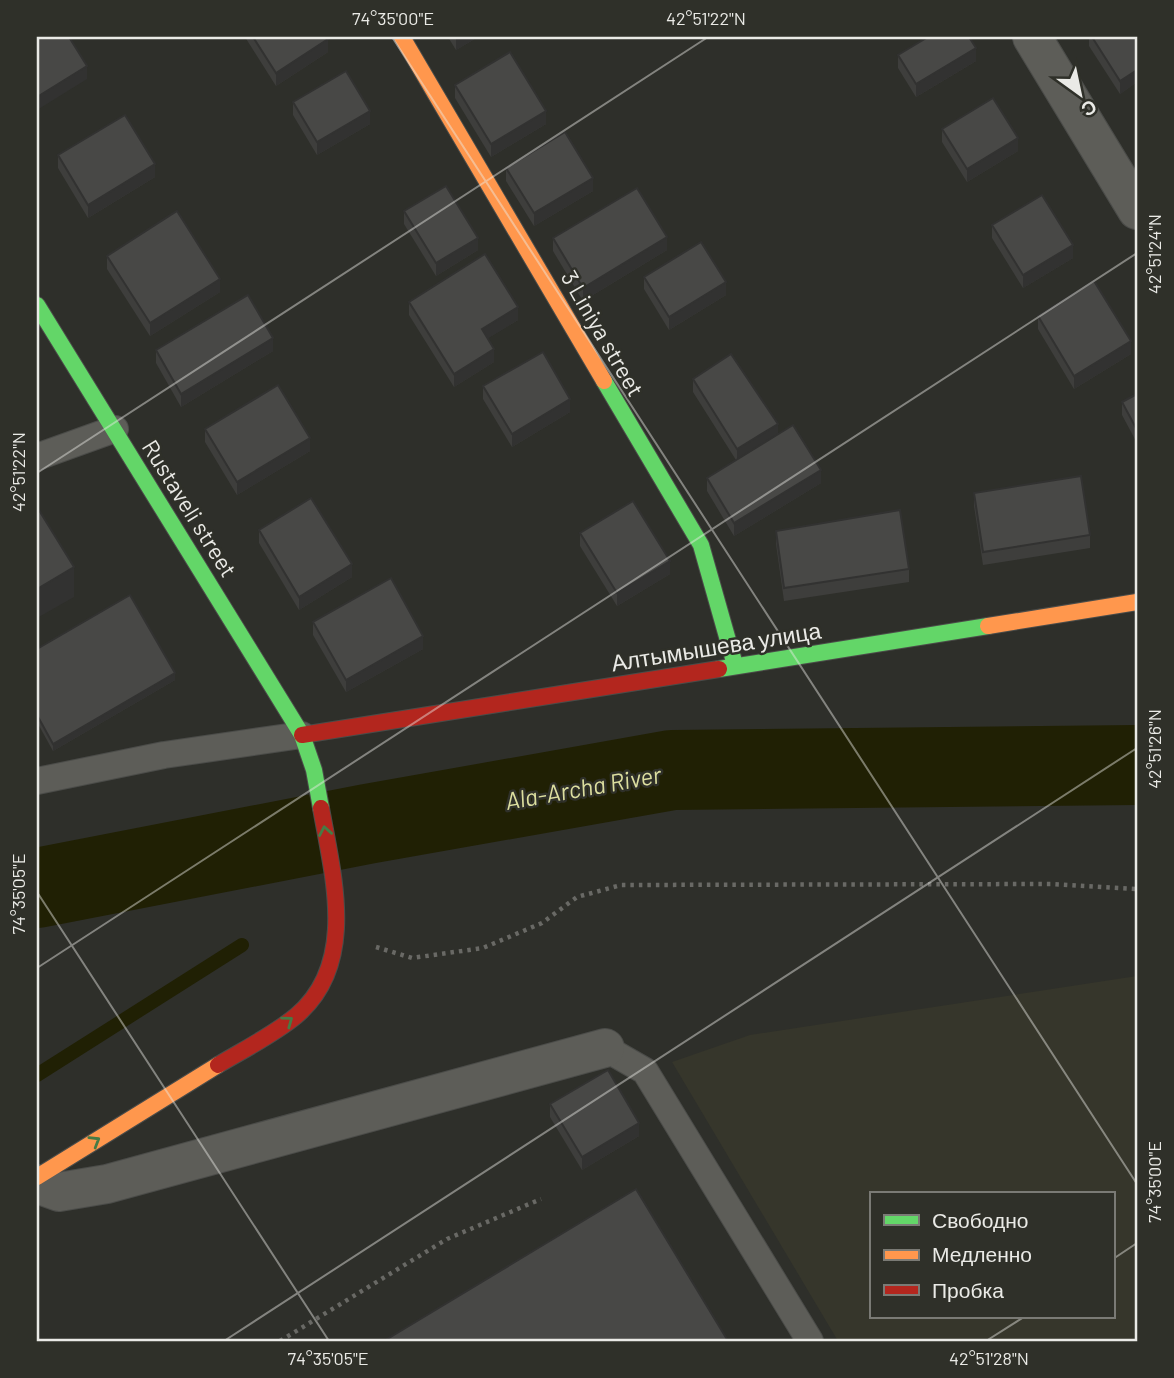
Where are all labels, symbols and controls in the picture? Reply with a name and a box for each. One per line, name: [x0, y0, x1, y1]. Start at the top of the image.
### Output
text: 74°35'00"E: [352, 7, 434, 29]
text: 42°51'22"N: [666, 7, 746, 29]
north arrow: [1044, 60, 1114, 130]
text: С: [1077, 95, 1102, 122]
text: 42°51'24"N: [1143, 214, 1165, 294]
street label: 3 Liniya street: [556, 265, 650, 401]
text: 42°51'22"N: [7, 432, 29, 512]
street label: Rustaveli street: [137, 434, 243, 582]
street label: Алтымышева улица: [609, 616, 823, 676]
text: 42°51'26"N: [1143, 709, 1165, 789]
water label: Ala-Archa River: [503, 759, 665, 815]
one-way arrow: [318, 825, 333, 837]
text: 74°35'05"E: [7, 853, 29, 935]
one-way arrow: [280, 1017, 293, 1029]
one-way arrow: [87, 1137, 100, 1150]
text: 74°35'00"E: [1143, 1141, 1165, 1223]
legend: [870, 1192, 1114, 1318]
text: Свободно: [932, 1207, 1029, 1232]
text: Медленно: [932, 1241, 1032, 1266]
text: Пробка: [932, 1277, 1004, 1302]
text: 74°35'05"E: [287, 1347, 369, 1369]
text: 42°51'28"N: [949, 1347, 1029, 1369]

